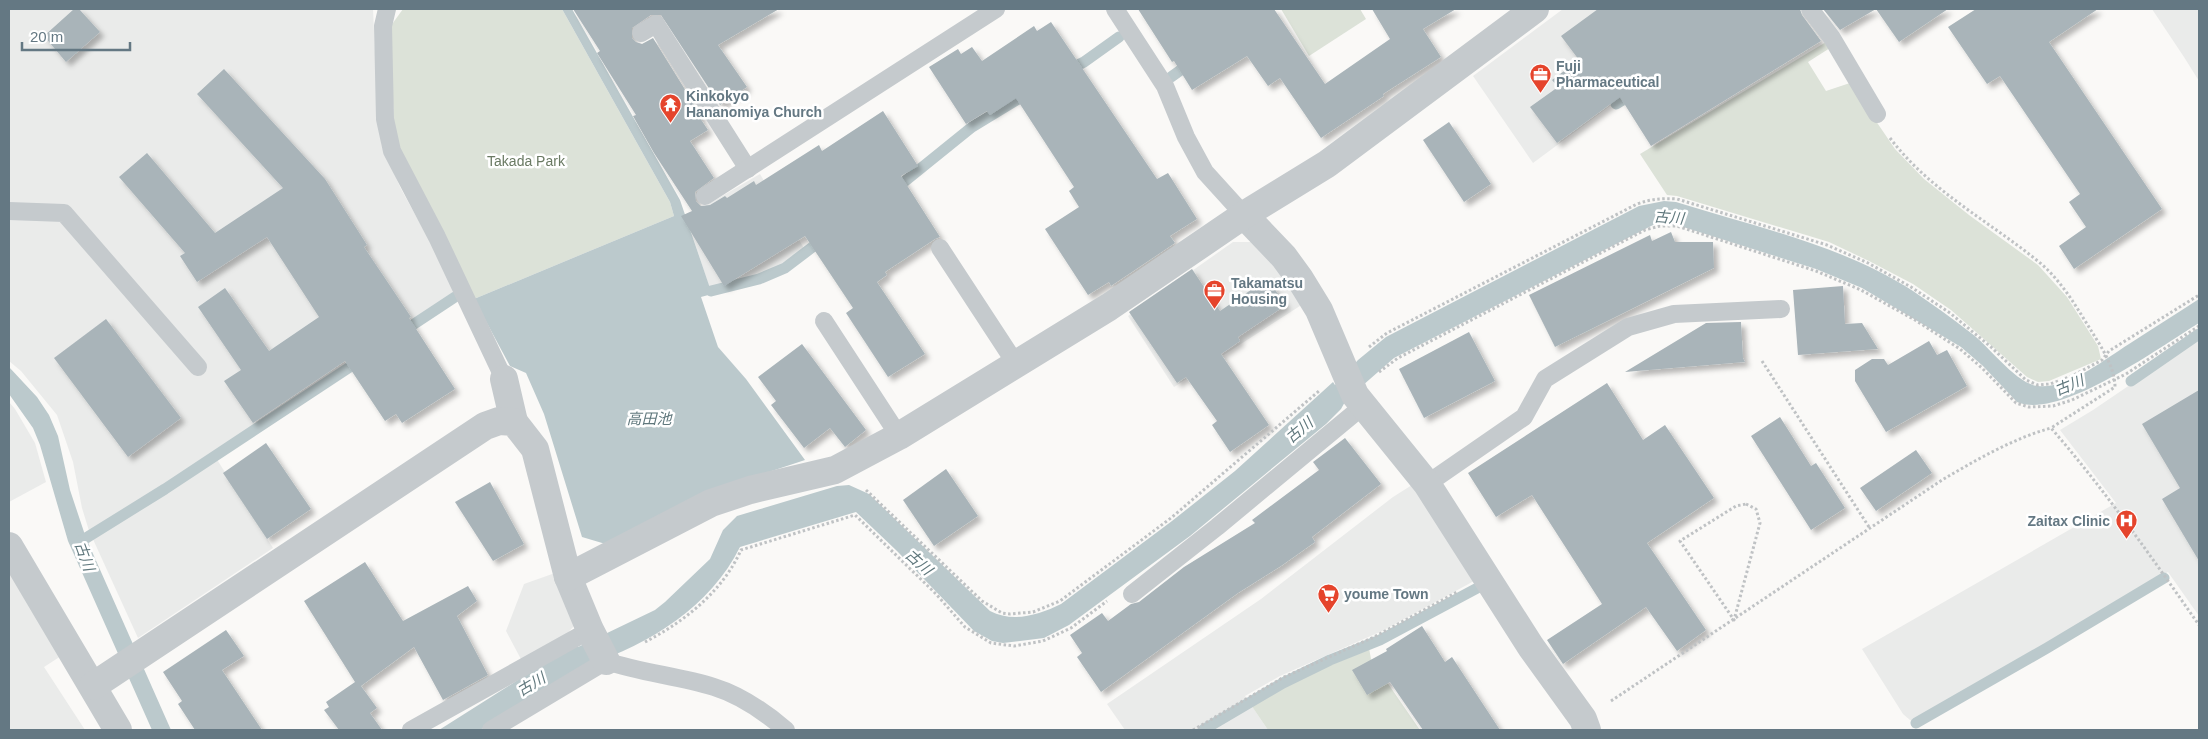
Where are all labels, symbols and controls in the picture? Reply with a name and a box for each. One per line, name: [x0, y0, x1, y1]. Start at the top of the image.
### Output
scale bar: [22, 20, 130, 52]
text: 20 m: [30, 28, 63, 45]
place label: Fuji Pharmaceutical: [1556, 58, 1660, 90]
office icon: Fuji Pharmaceutical: [1528, 62, 1552, 93]
place label: Kinkokyo Hananomiya Church: [686, 88, 822, 120]
temple icon: Kinkokyo Hananomiya Church: [658, 92, 682, 123]
park label: Takada Park: [487, 153, 566, 169]
water label: 古川: [1653, 207, 1687, 227]
place label: Takamatsu Housing: [1231, 275, 1303, 307]
office icon: Takamatsu Housing: [1203, 279, 1227, 310]
water label: 古川: [2052, 371, 2088, 399]
water label: 高田池: [626, 410, 673, 427]
water label: 古川: [1282, 413, 1317, 446]
hospital icon: Zaitax Clinic: [2114, 509, 2138, 540]
place label: Zaitax Clinic: [2028, 513, 2110, 529]
water label: 古川: [72, 539, 99, 575]
water label: 古川: [902, 546, 937, 580]
supermarket icon: youme Town: [1316, 582, 1340, 613]
place label: youme Town: [1344, 586, 1429, 602]
water label: 古川: [514, 668, 550, 699]

